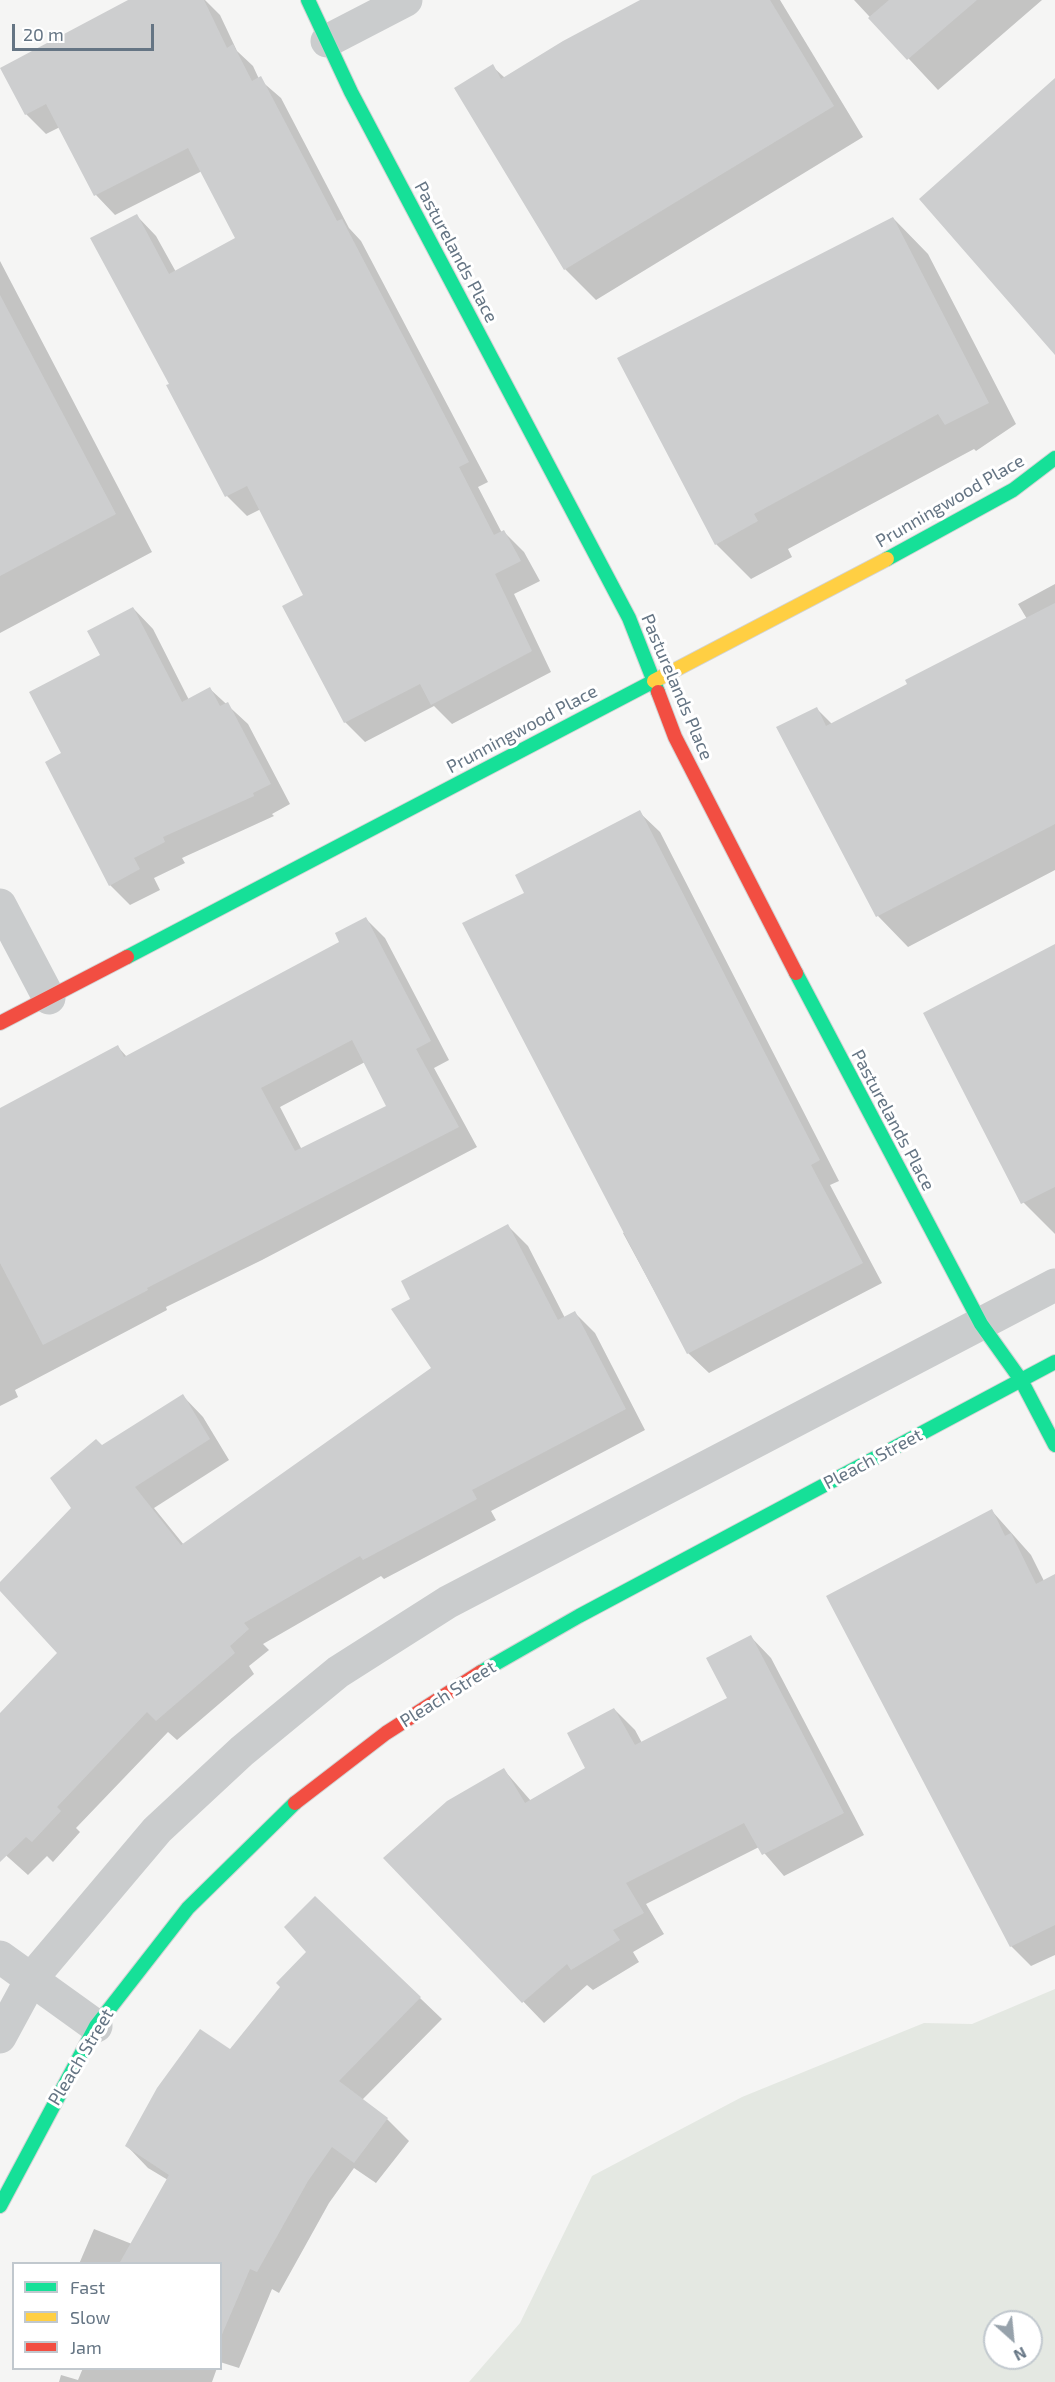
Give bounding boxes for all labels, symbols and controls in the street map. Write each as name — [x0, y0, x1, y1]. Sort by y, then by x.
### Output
scale bar — [15, 12, 158, 50]
text: 20 m — [23, 23, 64, 45]
street label: Pasturelands Place — [410, 178, 502, 326]
street label: Prunningwood Place — [872, 450, 1028, 552]
street label: Pasturelands Place — [636, 611, 718, 763]
street label: Prunningwood Place — [443, 680, 601, 778]
street label: Pasturelands Place — [847, 1046, 939, 1194]
street label: Pleach Street — [820, 1424, 926, 1494]
street label: Pleach Street — [396, 1656, 500, 1732]
street label: Pleach Street — [44, 2005, 118, 2109]
legend — [12, 2262, 222, 2370]
text: Fast — [70, 2276, 105, 2298]
text: Slow — [70, 2306, 110, 2328]
north arrow — [983, 2310, 1043, 2370]
text: Jam — [70, 2336, 102, 2358]
text: N — [1011, 2344, 1030, 2366]

